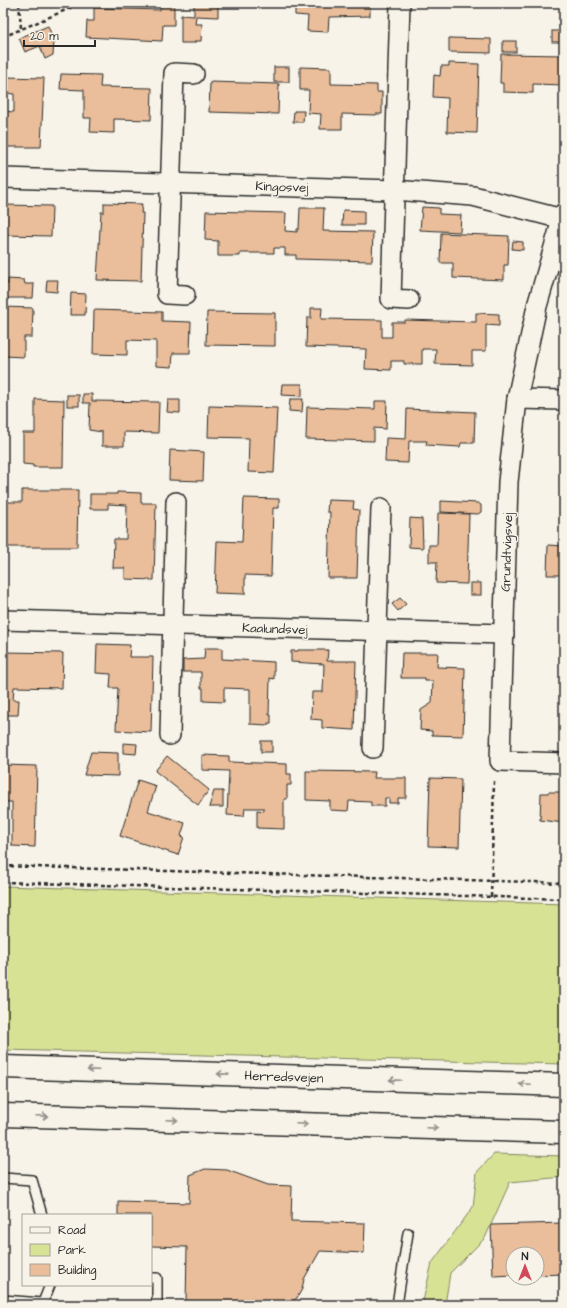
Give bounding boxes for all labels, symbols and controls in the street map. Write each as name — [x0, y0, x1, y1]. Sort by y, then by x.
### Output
scale bar — [24, 22, 95, 48]
text: 20 m — [30, 28, 59, 45]
street label: Kingosvej — [255, 177, 309, 198]
street label: Grundtvigsvej — [497, 511, 518, 592]
street label: Kaalundsvej — [242, 619, 309, 639]
one-way arrow — [87, 1066, 100, 1074]
street label: Herredsvejen — [244, 1067, 324, 1087]
one-way arrow — [217, 1071, 230, 1078]
one-way arrow — [389, 1076, 402, 1084]
one-way arrow — [519, 1080, 532, 1088]
one-way arrow — [35, 1112, 48, 1120]
one-way arrow — [165, 1116, 178, 1124]
one-way arrow — [295, 1120, 308, 1128]
one-way arrow — [425, 1124, 438, 1132]
legend — [22, 1214, 152, 1286]
text: Road — [58, 1222, 86, 1239]
text: Park — [58, 1242, 86, 1259]
north arrow — [505, 1246, 545, 1286]
text: N — [522, 1249, 529, 1264]
text: Building — [58, 1262, 96, 1280]

